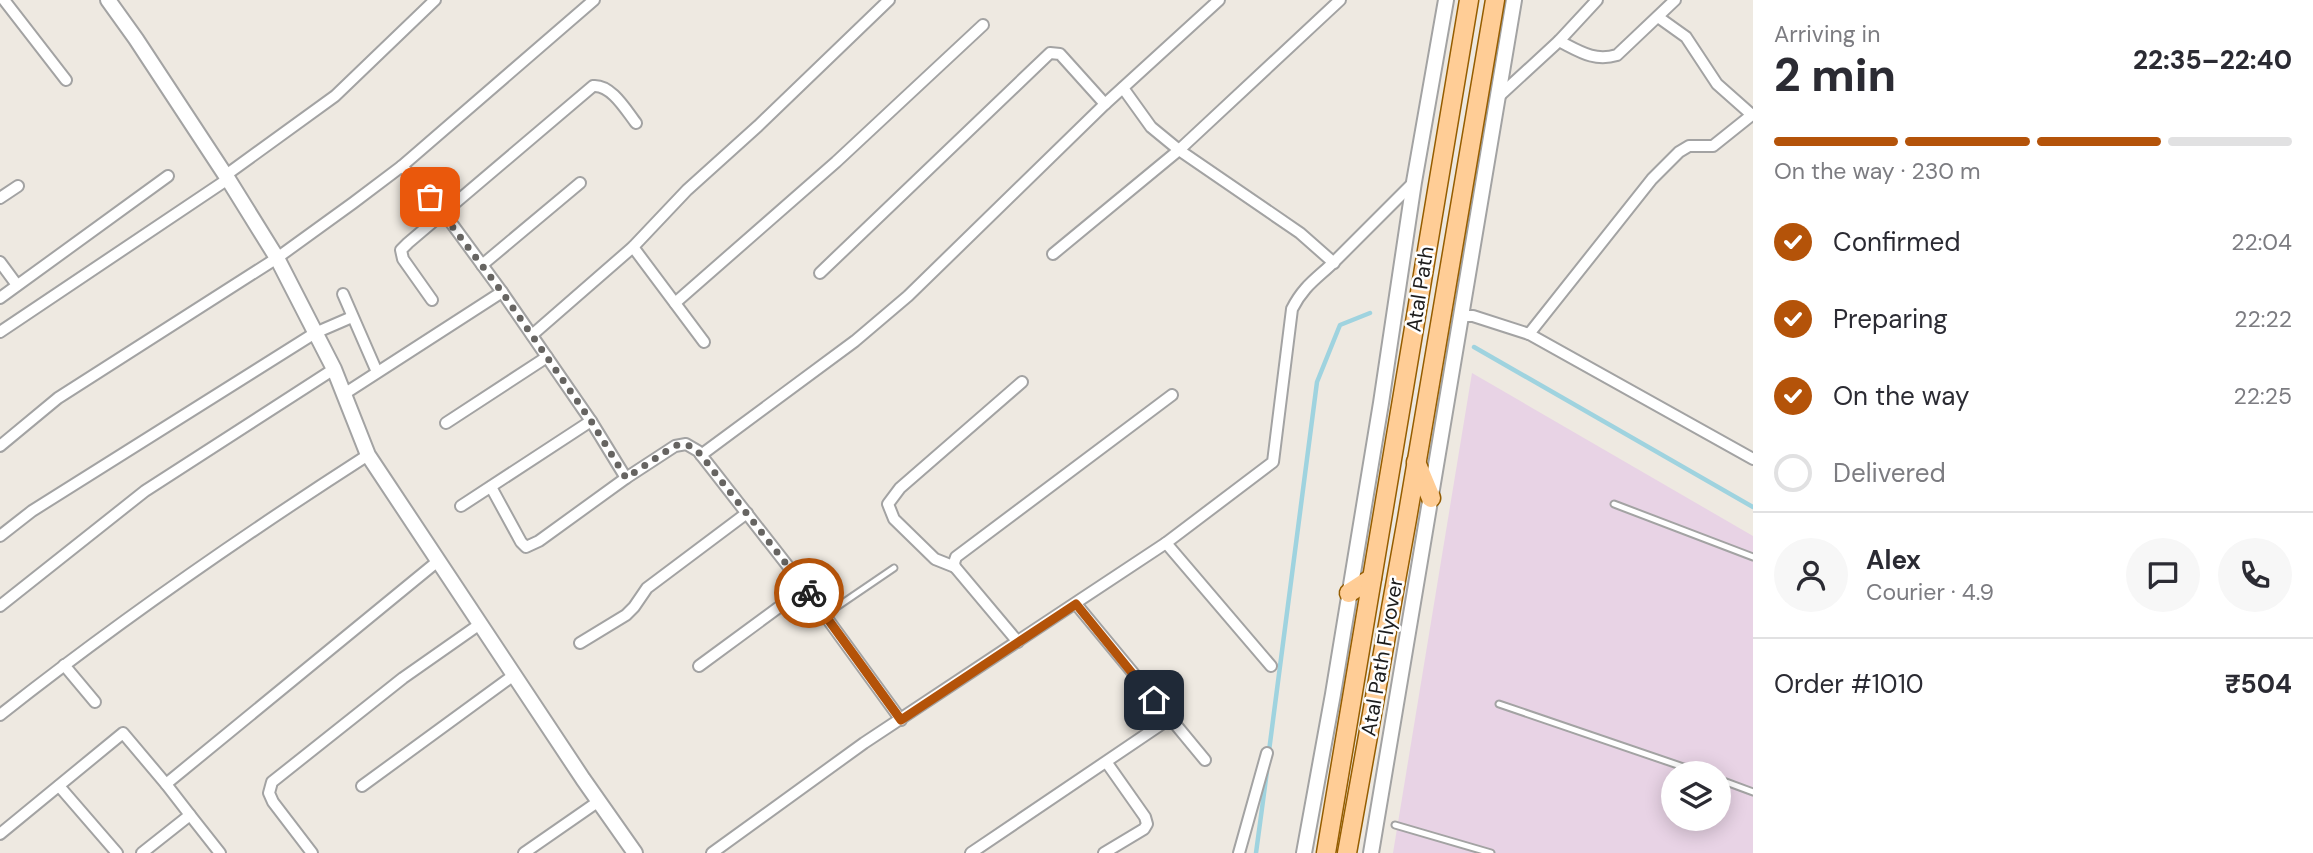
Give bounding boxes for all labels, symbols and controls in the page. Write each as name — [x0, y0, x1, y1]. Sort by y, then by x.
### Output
text: Arriving in — [1774, 19, 1880, 49]
text: 22:35–22:40 — [2133, 43, 2292, 77]
text: 2 min — [1774, 45, 1896, 105]
text: On the way · 230 m — [1774, 156, 1981, 186]
pin — [400, 167, 460, 227]
icon: bag — [411, 178, 449, 216]
icon: check — [1774, 223, 1812, 261]
text: Confirmed — [1833, 225, 1960, 259]
text: 22:04 — [2231, 227, 2292, 257]
street label: Atal Path — [1399, 244, 1441, 334]
icon: check — [1774, 300, 1812, 338]
text: Preparing — [1833, 302, 1948, 336]
text: 22:22 — [2234, 304, 2292, 334]
icon: check — [1774, 377, 1812, 415]
text: On the way — [1833, 379, 1969, 413]
text: 22:25 — [2234, 381, 2292, 411]
text: Delivered — [1833, 456, 1946, 490]
button: person — [1774, 538, 1848, 612]
button: chat — [2126, 538, 2200, 612]
button: phone — [2218, 538, 2292, 612]
text: Alex — [1866, 543, 1921, 577]
courier — [774, 558, 844, 628]
icon: bike — [790, 574, 828, 612]
street label: Atal Path Flyover — [1354, 575, 1410, 738]
text: Courier · 4.9 — [1866, 577, 1994, 607]
text: Order #1010 — [1774, 667, 1924, 701]
text: ₹504 — [2225, 667, 2292, 701]
pin — [1124, 670, 1184, 730]
icon: home — [1135, 681, 1173, 719]
map controls — [1661, 761, 1731, 831]
button: layers — [1661, 761, 1731, 831]

